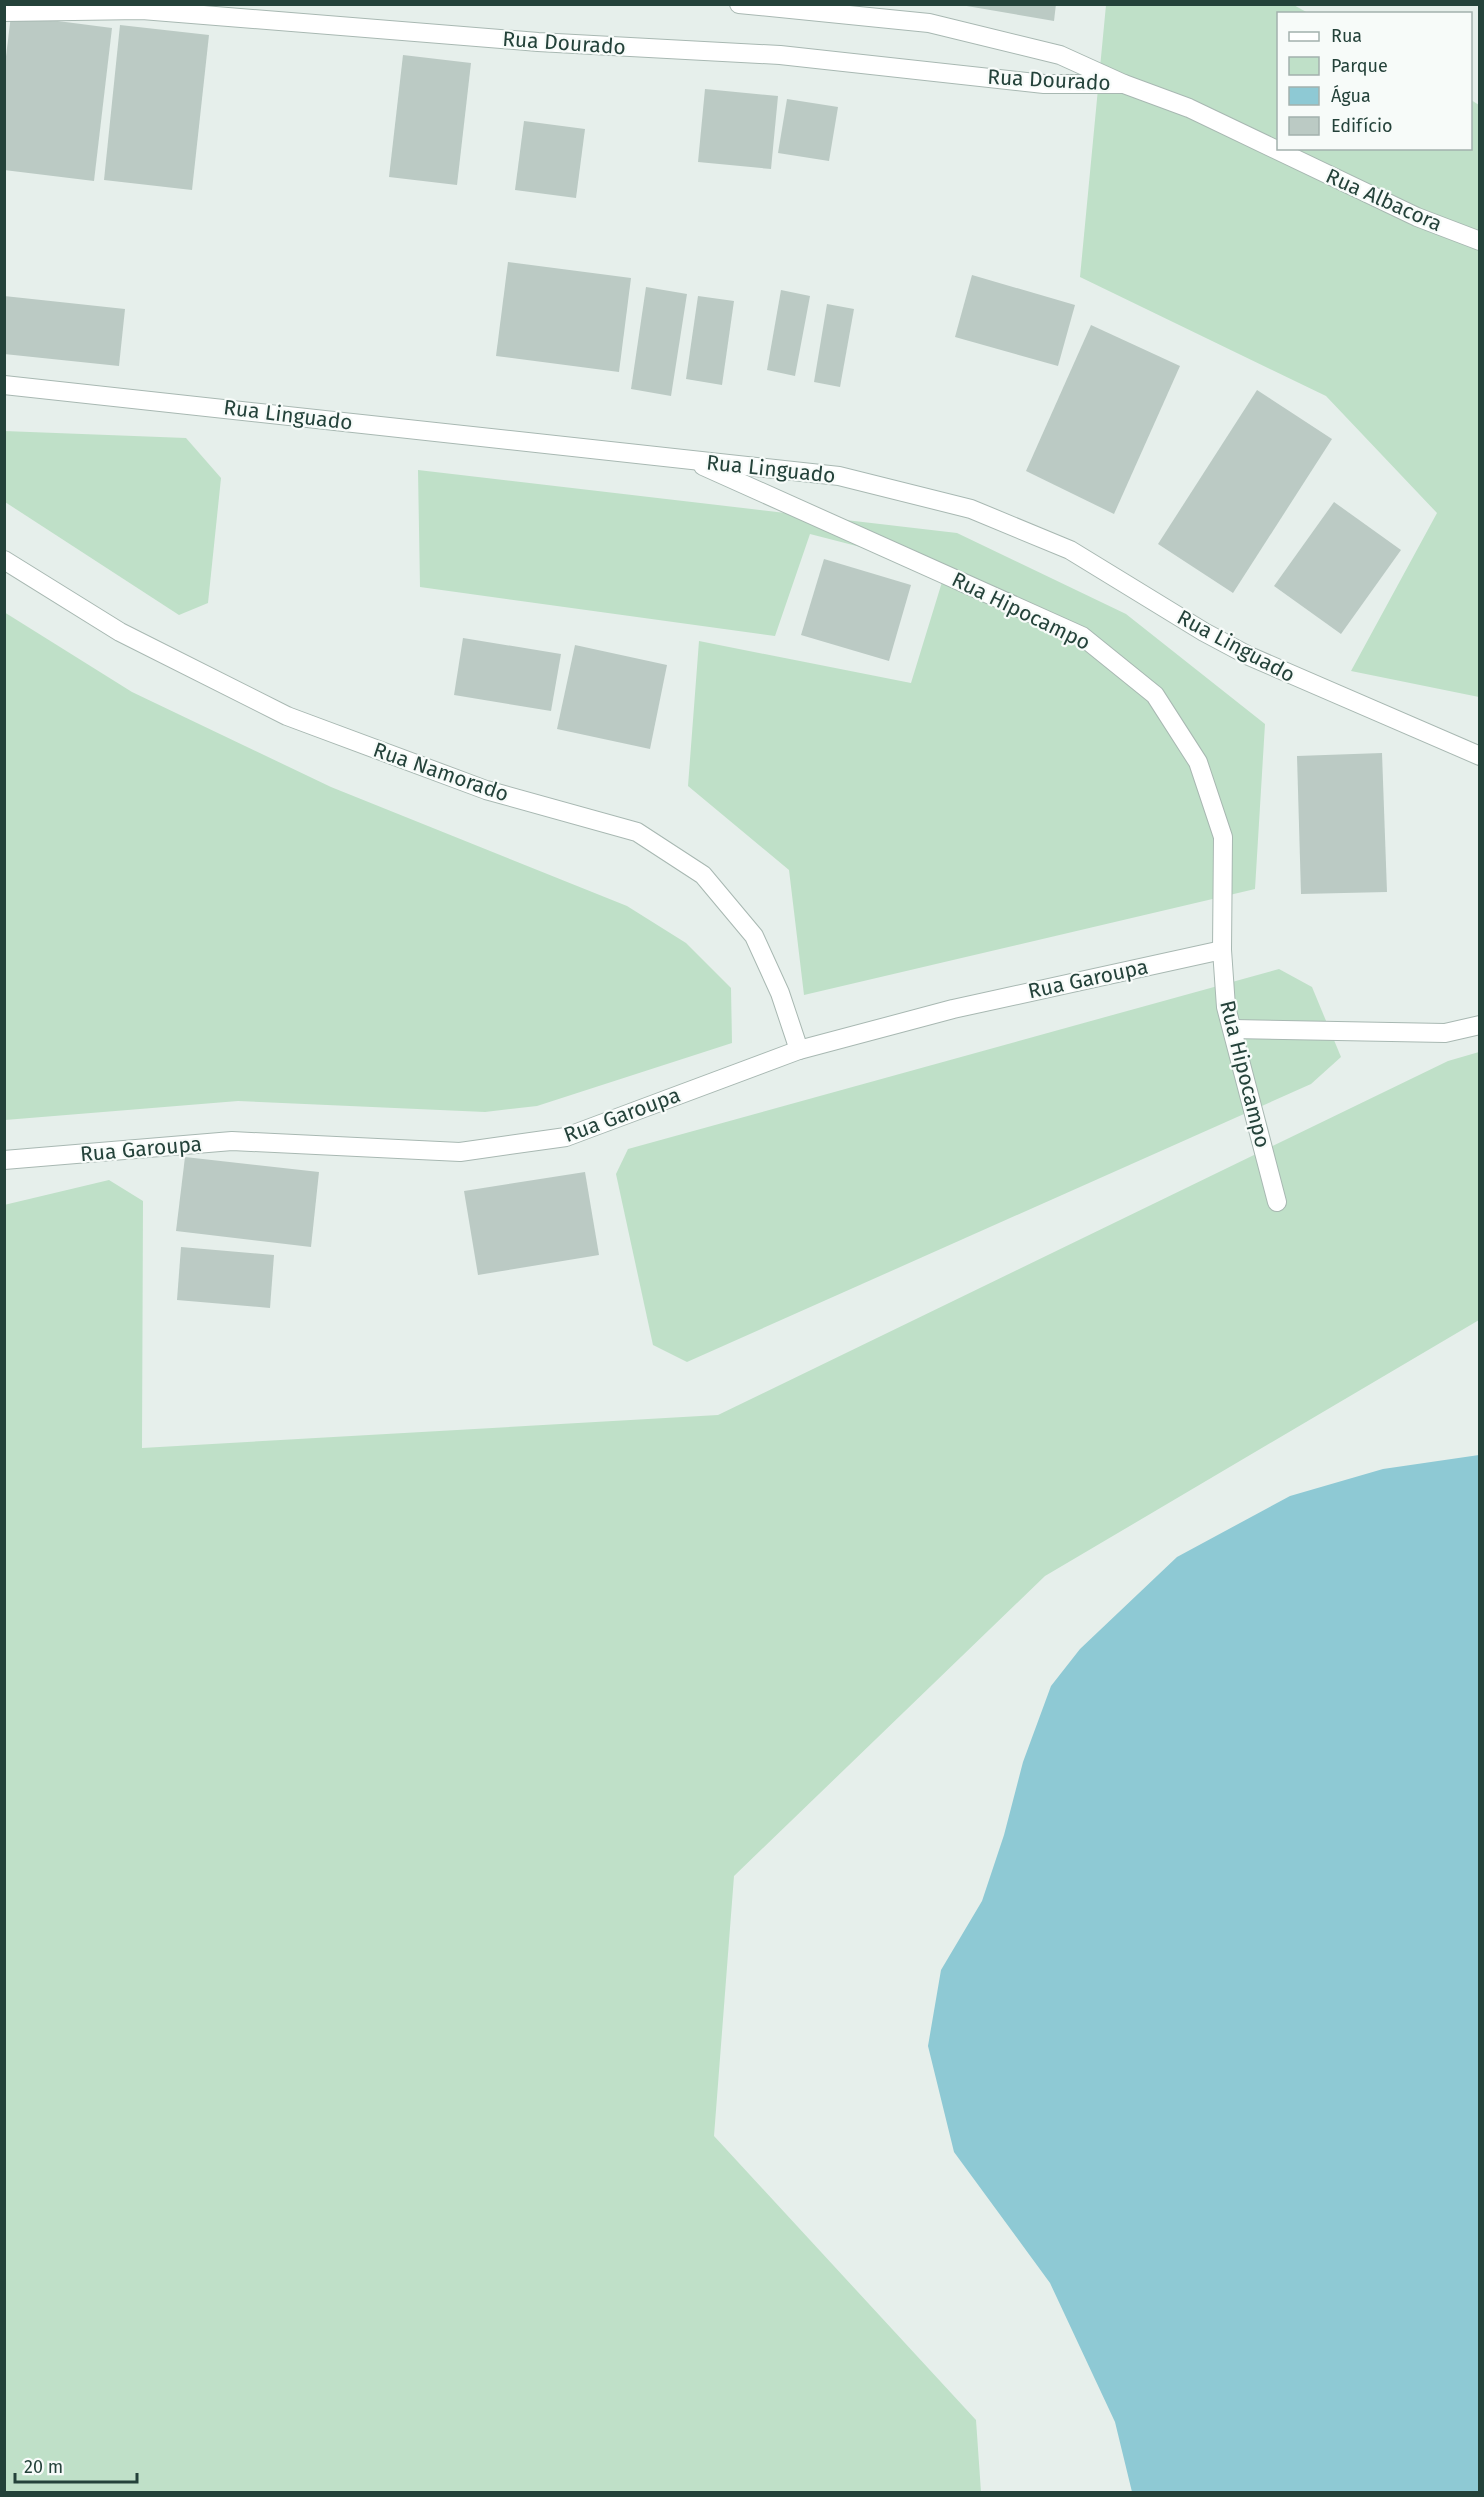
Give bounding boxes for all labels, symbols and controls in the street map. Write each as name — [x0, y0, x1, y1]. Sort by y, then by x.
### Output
legend — [1277, 12, 1472, 150]
text: Rua — [1331, 25, 1362, 47]
street label: Rua Dourado — [501, 26, 627, 60]
text: Parque — [1331, 55, 1388, 77]
street label: Rua Dourado — [987, 64, 1111, 96]
text: Água — [1331, 84, 1371, 107]
text: Edifício — [1331, 115, 1393, 137]
street label: Rua Albacora — [1322, 163, 1446, 237]
street label: Rua Linguado — [222, 394, 354, 436]
street label: Rua Linguado — [705, 449, 837, 489]
street label: Rua Hipocampo — [948, 566, 1094, 656]
street label: Rua Linguado — [1173, 604, 1299, 688]
street label: Rua Namorado — [370, 737, 512, 807]
street label: Rua Garoupa — [1026, 954, 1150, 1004]
street label: Rua Hipocampo — [1214, 998, 1276, 1150]
street label: Rua Garoupa — [560, 1082, 684, 1148]
street label: Rua Garoupa — [79, 1131, 203, 1167]
scale bar — [15, 2446, 136, 2484]
text: 20 m — [24, 2456, 63, 2478]

